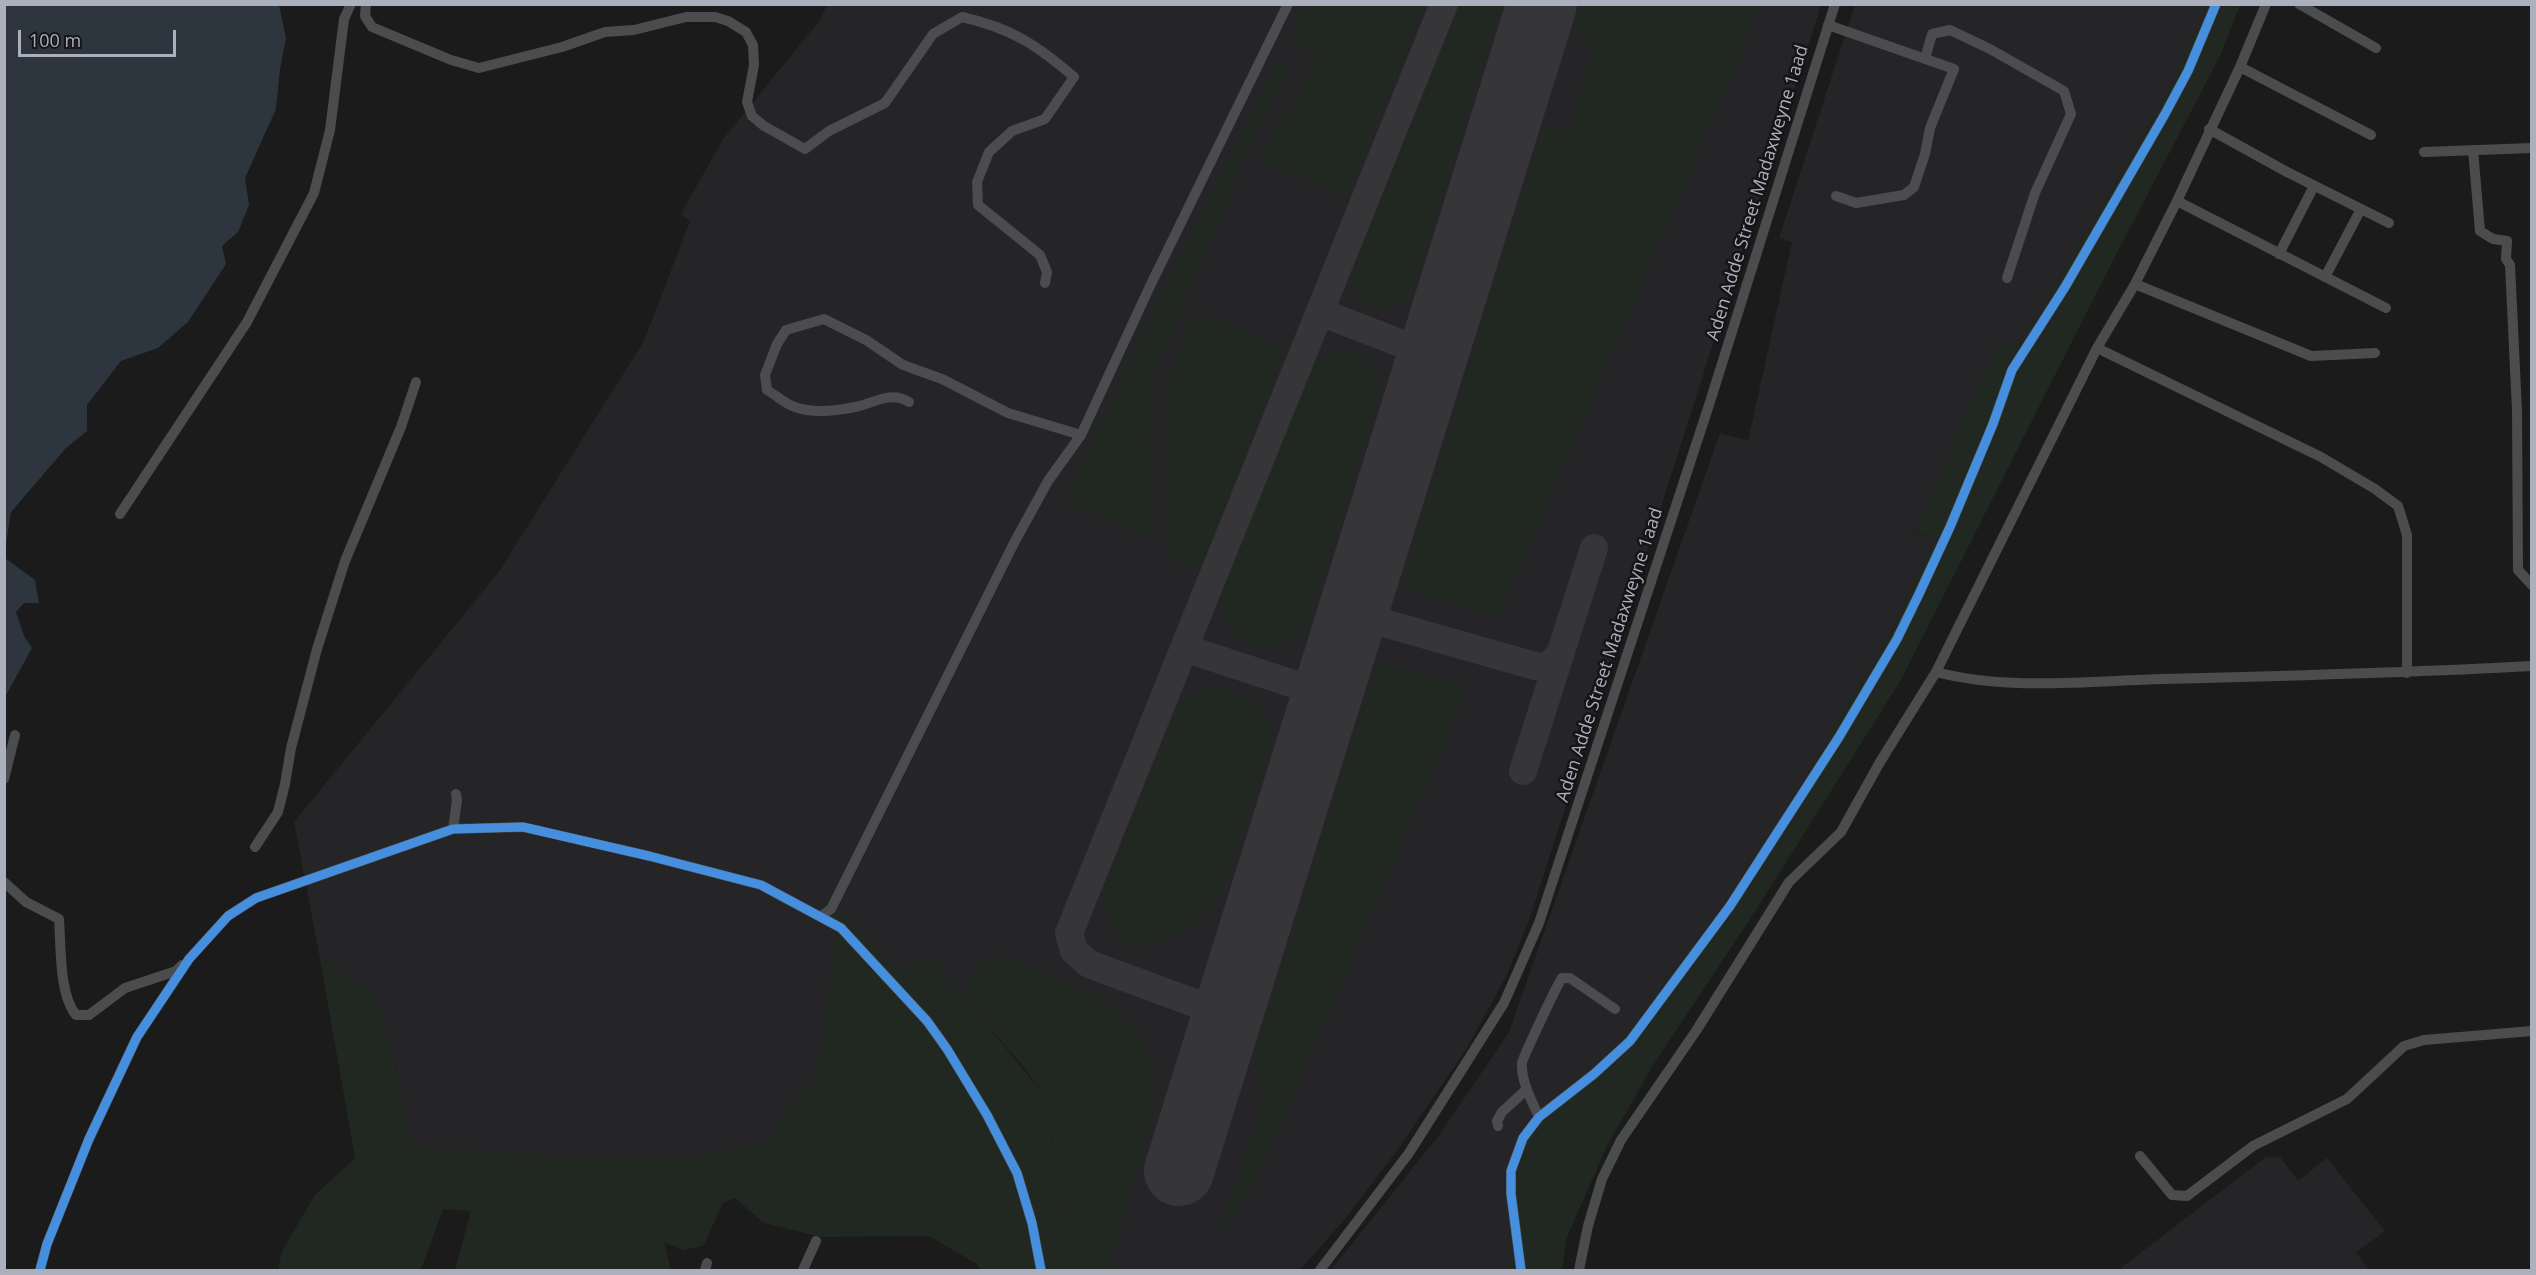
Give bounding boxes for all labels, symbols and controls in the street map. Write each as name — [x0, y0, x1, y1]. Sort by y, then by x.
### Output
scale bar — [21, 18, 178, 56]
text: 100 m — [29, 28, 81, 52]
street label: Aden Adde Street Madaxweyne 1aad — [1703, 42, 1813, 344]
street label: Aden Adde Street Madaxweyne 1aad — [1552, 505, 1668, 805]

